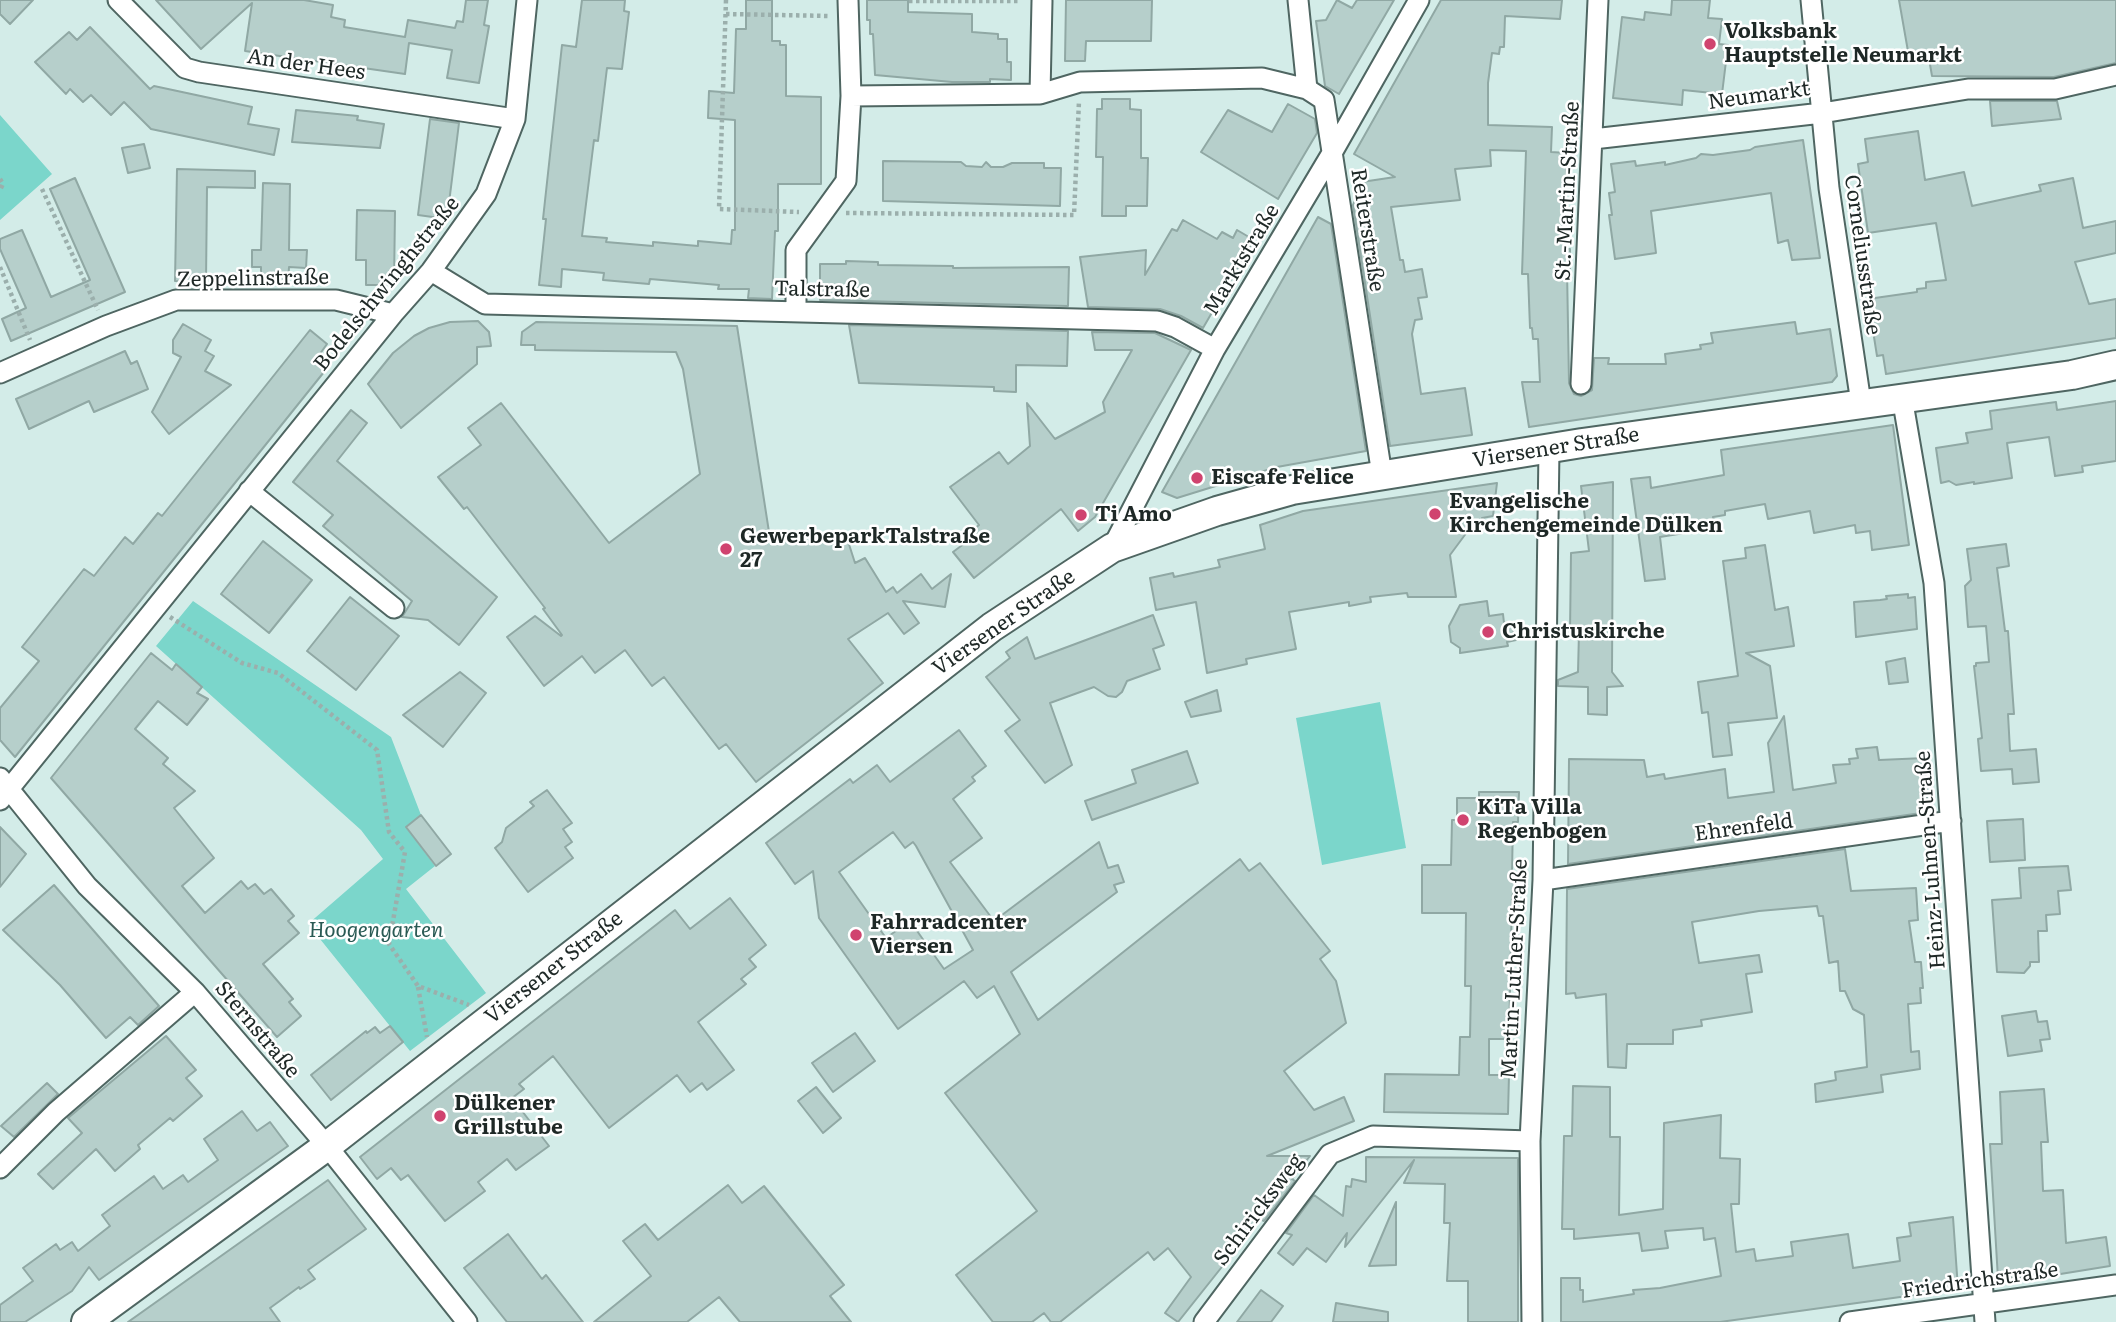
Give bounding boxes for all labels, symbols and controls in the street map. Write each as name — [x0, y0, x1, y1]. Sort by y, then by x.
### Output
place label: Volksbank Hauptstelle Neumarkt — [1724, 19, 1962, 69]
marker: Volksbank Hauptstelle Neumarkt — [1702, 36, 1718, 52]
street label: An der Hees — [245, 44, 367, 86]
street label: Neumarkt — [1706, 76, 1812, 116]
street label: St.-Martin-Straße — [1551, 101, 1585, 281]
street label: Reiterstraße — [1345, 167, 1389, 293]
street label: Corneliusstraße — [1838, 173, 1886, 337]
street label: Bodelschwinghstraße — [309, 192, 465, 376]
street label: Marktstraße — [1199, 200, 1285, 320]
street label: Zeppelinstraße — [177, 265, 329, 293]
street label: Talstraße — [774, 277, 870, 303]
street label: Viersener Straße — [1471, 422, 1641, 474]
place label: Eiscafe Felice — [1211, 465, 1354, 491]
marker: Eiscafe Felice — [1189, 470, 1205, 486]
place label: Evangelische Kirchengemeinde Dülken — [1449, 489, 1723, 539]
place label: Ti Amo — [1095, 502, 1172, 528]
marker: Evangelische Kirchengemeinde Dülken — [1427, 506, 1443, 522]
marker: Ti Amo — [1073, 507, 1089, 523]
place label: GewerbeparkTalstraße 27 — [740, 524, 990, 574]
marker: GewerbeparkTalstraße 27 — [718, 541, 734, 557]
street label: Viersener Straße — [928, 564, 1080, 682]
place label: Christuskirche — [1502, 619, 1665, 645]
marker: Christuskirche — [1480, 624, 1496, 640]
street label: Heinz-Luhnen-Straße — [1911, 750, 1951, 970]
place label: KiTa Villa Regenbogen — [1477, 795, 1607, 845]
street label: Ehrenfeld — [1693, 809, 1795, 847]
marker: KiTa Villa Regenbogen — [1455, 812, 1471, 828]
street label: Martin-Luther-Straße — [1497, 858, 1533, 1080]
street label: Viersener Straße — [480, 906, 628, 1030]
place label: Fahrradcenter Viersen — [870, 910, 1027, 960]
park label: Hoogengarten — [308, 918, 444, 944]
marker: Fahrradcenter Viersen — [848, 927, 864, 943]
street label: Sternstraße — [209, 976, 305, 1084]
place label: Dülkener Grillstube — [454, 1091, 563, 1141]
marker: Dülkener Grillstube — [432, 1108, 448, 1124]
street label: Schiricksweg — [1209, 1149, 1309, 1271]
street label: Friedrichstraße — [1900, 1258, 2060, 1304]

